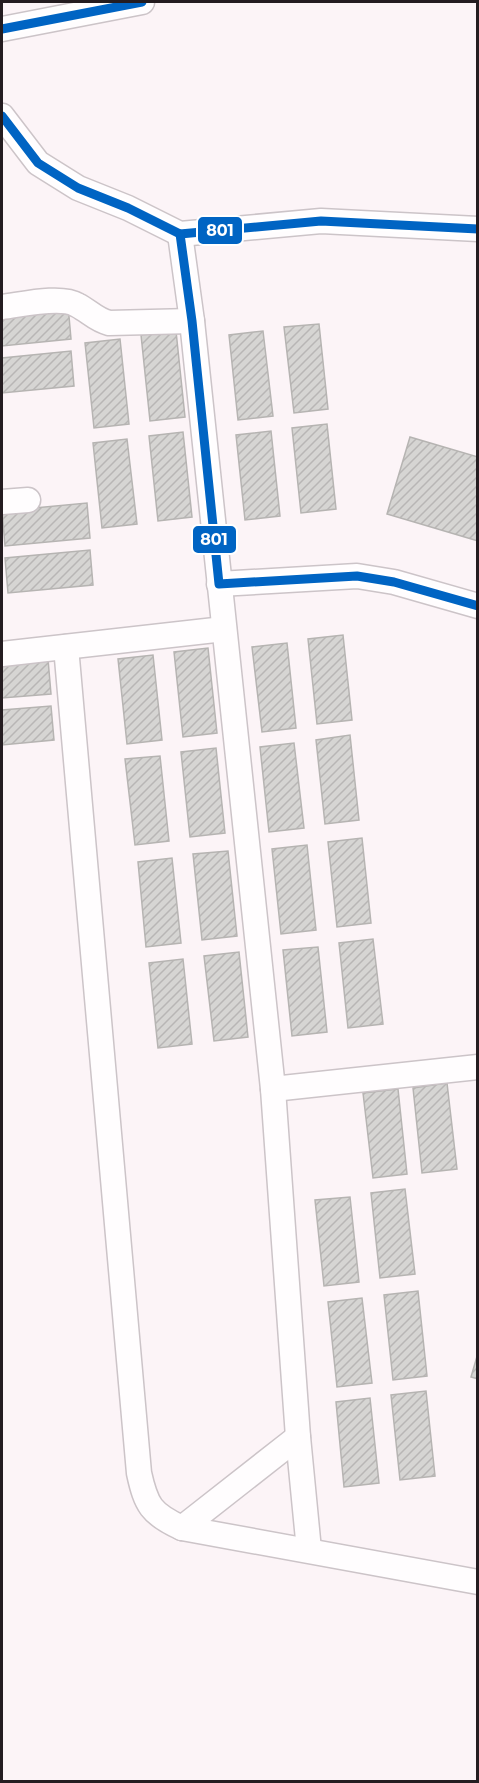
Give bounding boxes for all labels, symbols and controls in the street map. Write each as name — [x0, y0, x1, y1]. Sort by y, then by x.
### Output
line badge: 801 — [197, 216, 243, 245]
text: 801 — [206, 221, 234, 240]
line badge: 801 — [192, 525, 237, 554]
text: 801 — [200, 530, 228, 549]

